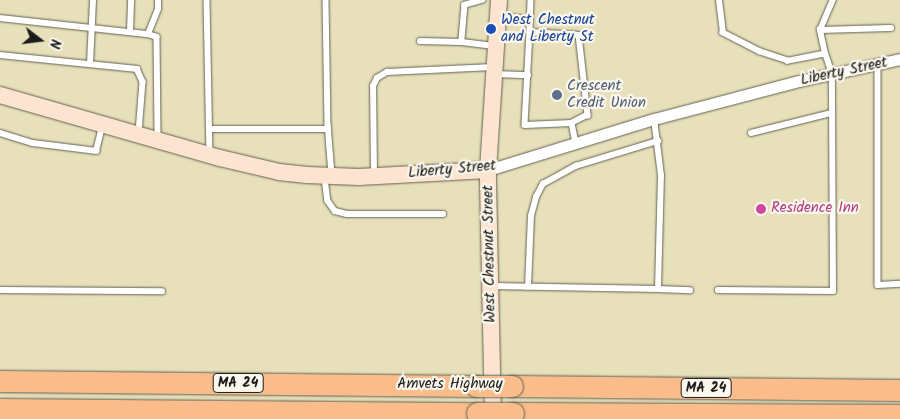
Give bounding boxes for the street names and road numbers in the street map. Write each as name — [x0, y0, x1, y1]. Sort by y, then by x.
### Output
street label: Liberty Street — [799, 54, 889, 90]
street label: Liberty Street — [407, 157, 497, 183]
street label: West Chestnut Street — [480, 185, 500, 323]
road number: MA 24 — [212, 372, 264, 394]
street label: Amvets Highway — [397, 376, 503, 394]
road number: MA 24 — [680, 376, 732, 399]

